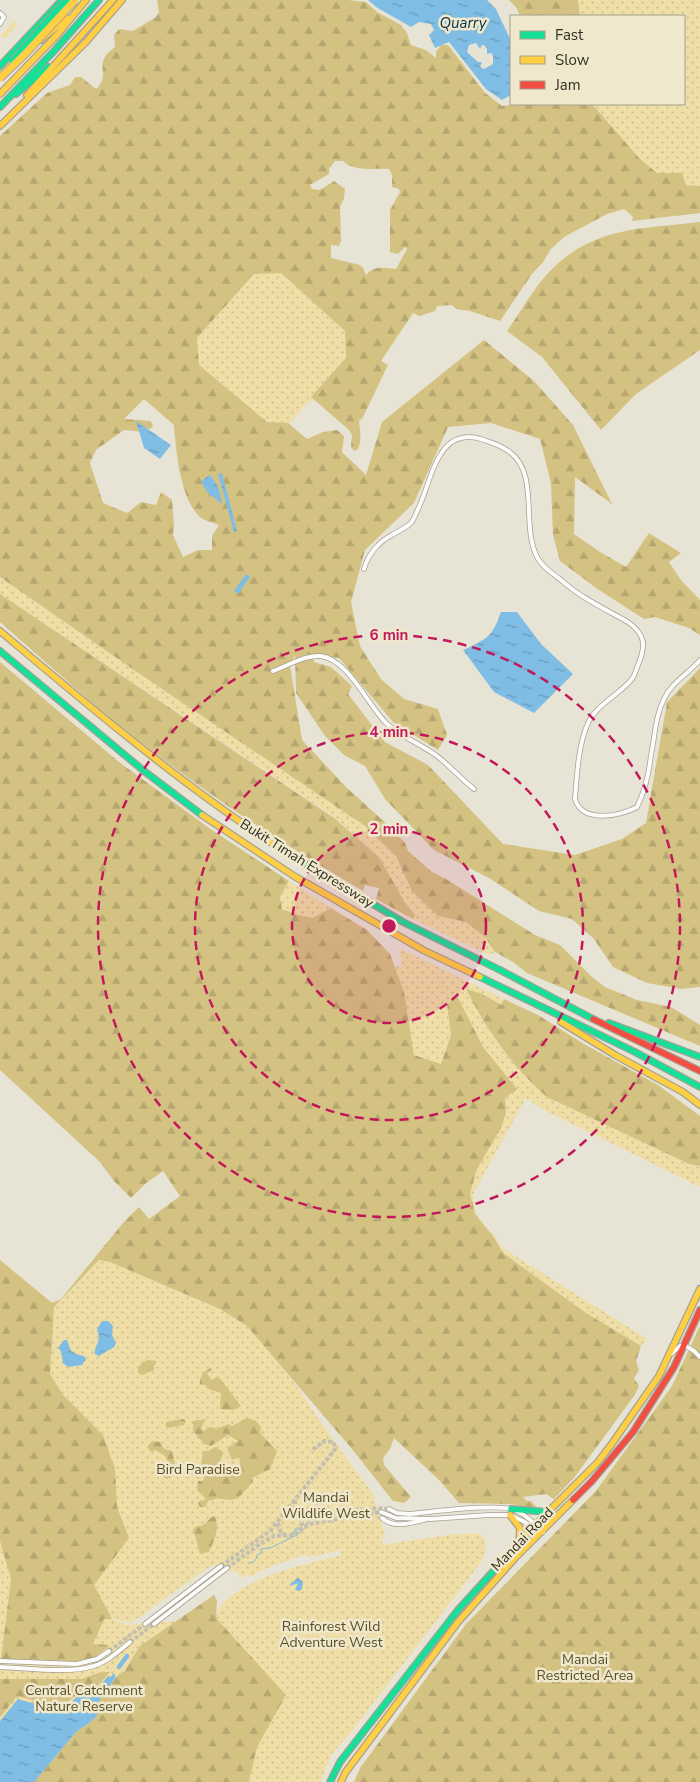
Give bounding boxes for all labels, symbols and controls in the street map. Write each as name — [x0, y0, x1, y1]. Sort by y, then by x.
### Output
water label: Quarry — [440, 13, 488, 33]
legend — [510, 15, 685, 105]
text: Fast — [555, 25, 584, 45]
text: Slow — [555, 50, 590, 70]
text: Jam — [554, 75, 581, 95]
text: 6 min — [370, 625, 408, 645]
text: 4 min — [370, 722, 408, 742]
street label: Bukit Timah Expressway — [236, 814, 378, 913]
text: 2 min — [370, 819, 408, 839]
centre of rings — [380, 917, 398, 935]
park label: Bird Paradise — [156, 1460, 240, 1479]
park label: Mandai Wildlife West — [282, 1488, 370, 1523]
street label: Mandai Road — [487, 1503, 558, 1576]
park label: Rainforest Wild Adventure West — [279, 1617, 383, 1652]
park label: Mandai Restricted Area — [537, 1650, 634, 1685]
park label: Central Catchment Nature Reserve — [25, 1681, 143, 1716]

